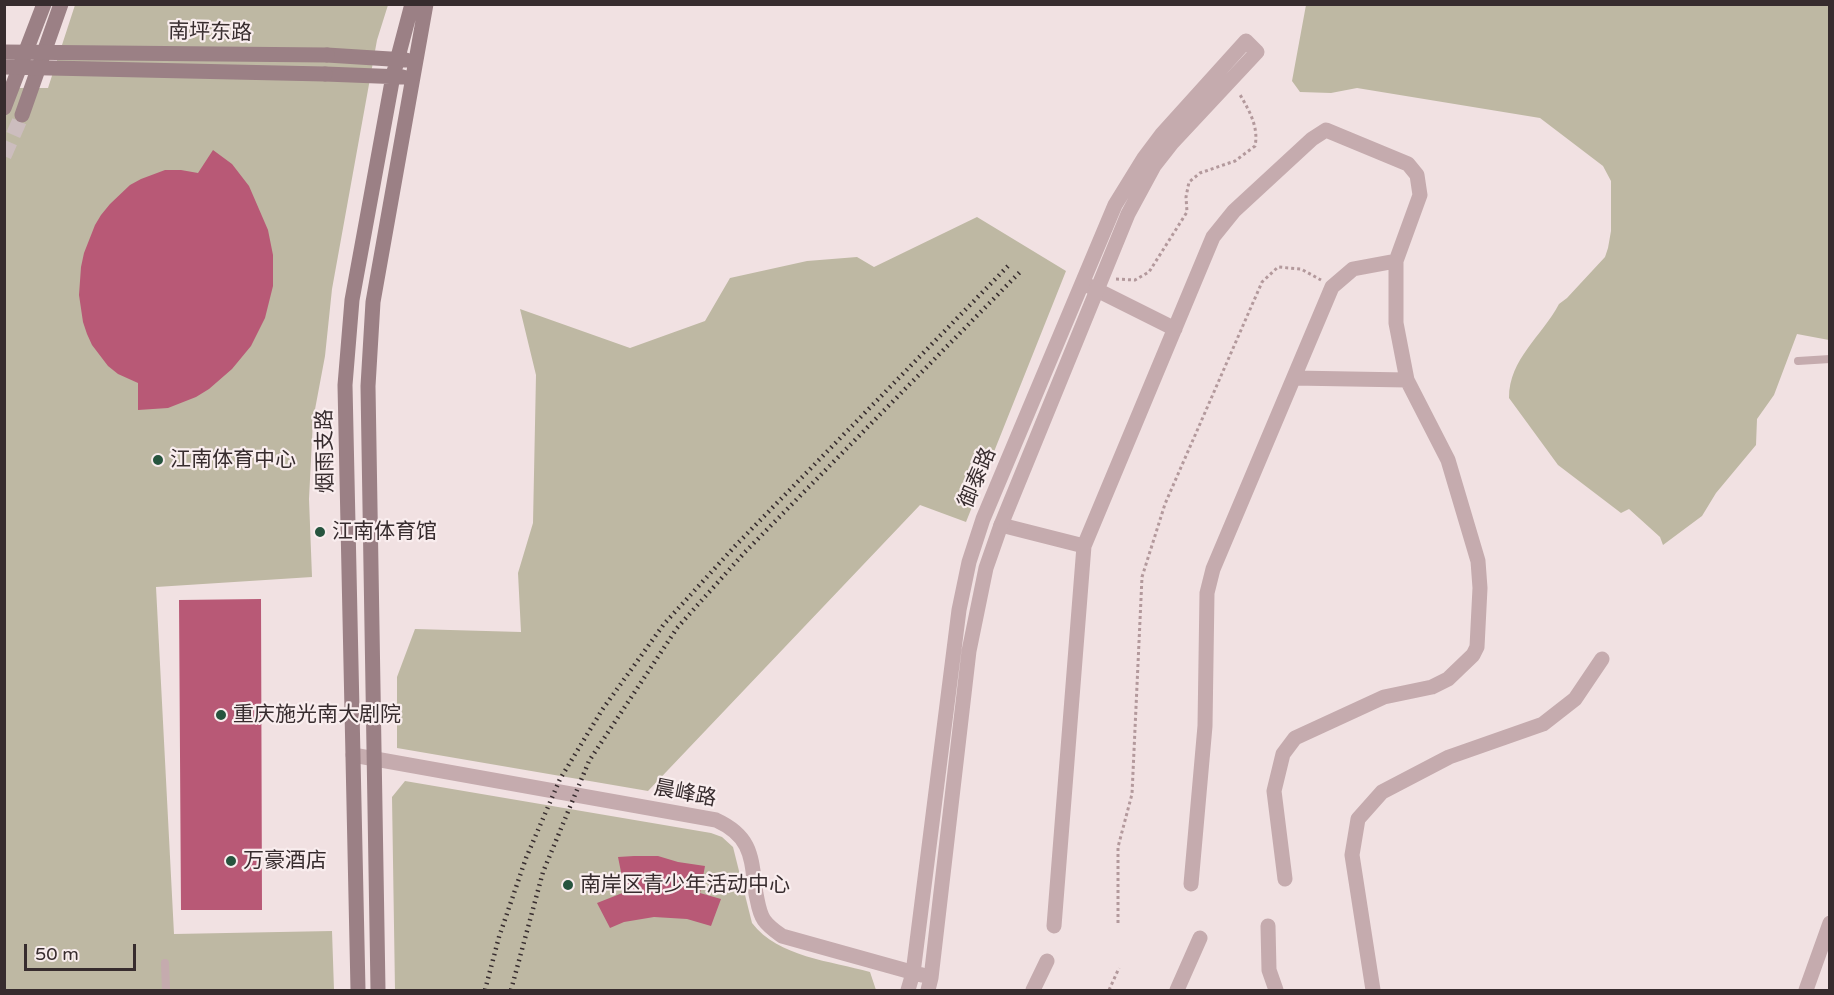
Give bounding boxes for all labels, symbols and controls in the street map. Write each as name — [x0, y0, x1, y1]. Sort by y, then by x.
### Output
street label: 南坪东路 — [168, 20, 252, 46]
street label: 烟雨支路 — [313, 409, 339, 493]
street label: 御泰路 — [954, 444, 1002, 512]
place label: 江南体育中心 — [170, 447, 296, 473]
marker: 江南体育中心 — [151, 453, 165, 467]
place label: 江南体育馆 — [332, 519, 437, 545]
marker: 江南体育馆 — [313, 525, 327, 539]
place label: 重庆施光南大剧院 — [233, 702, 401, 728]
marker: 重庆施光南大剧院 — [214, 708, 228, 722]
street label: 晨峰路 — [652, 776, 718, 812]
place label: 万豪酒店 — [243, 848, 327, 874]
marker: 万豪酒店 — [224, 854, 238, 868]
place label: 南岸区青少年活动中心 — [580, 872, 790, 898]
marker: 南岸区青少年活动中心 — [561, 878, 575, 892]
scale bar — [27, 932, 140, 970]
text: 50 m — [35, 943, 79, 965]

